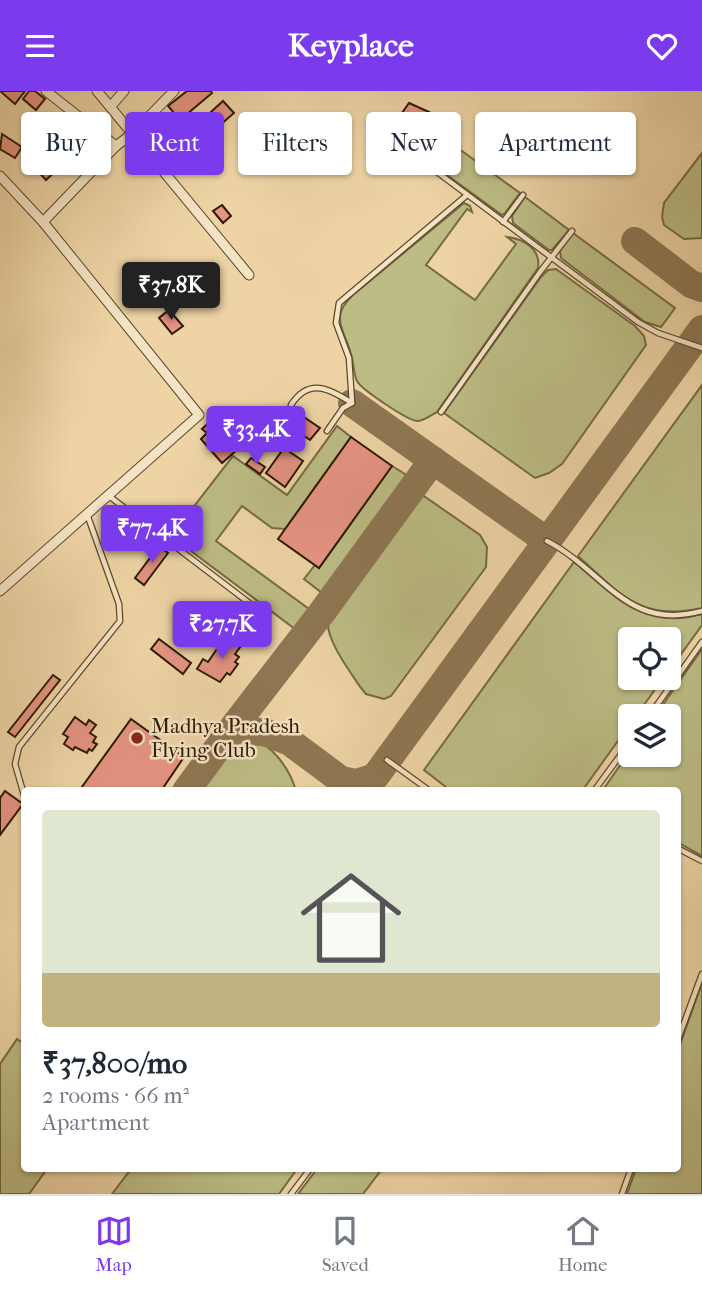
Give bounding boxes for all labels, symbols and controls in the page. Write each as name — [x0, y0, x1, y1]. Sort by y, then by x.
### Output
icon: menu — [21, 27, 59, 65]
text: Keyplace — [288, 27, 414, 64]
icon: heart — [643, 27, 681, 65]
chip: Buy — [21, 112, 111, 175]
chip: Rent — [125, 112, 224, 175]
chip: Filters — [238, 112, 352, 175]
chip: New — [366, 112, 461, 175]
chip: Apartment — [475, 112, 636, 175]
pin: ₹37.8K — [114, 263, 228, 322]
text: ₹37.8K — [138, 271, 204, 298]
pin: ₹33.4K — [199, 407, 313, 466]
text: ₹33.4K — [222, 415, 290, 442]
pin: ₹77.4K — [95, 505, 209, 565]
text: ₹77.4K — [117, 514, 187, 541]
pin: ₹27.7K — [165, 601, 279, 661]
text: ₹27.7K — [189, 610, 255, 637]
map controls — [618, 627, 681, 767]
button: locate — [618, 627, 681, 690]
button: layers — [618, 704, 681, 767]
place label: Madhya Pradesh Flying Club — [151, 714, 300, 762]
marker: Madhya Pradesh Flying Club — [129, 730, 145, 746]
icon: home — [288, 855, 414, 981]
text: ₹37,800/mo — [42, 1046, 187, 1081]
text: 2 rooms · 66 m² — [42, 1082, 189, 1109]
text: Apartment — [42, 1109, 150, 1136]
tab: Map — [95, 1212, 133, 1276]
tab: Saved — [322, 1212, 369, 1276]
tab: Home — [558, 1212, 607, 1276]

